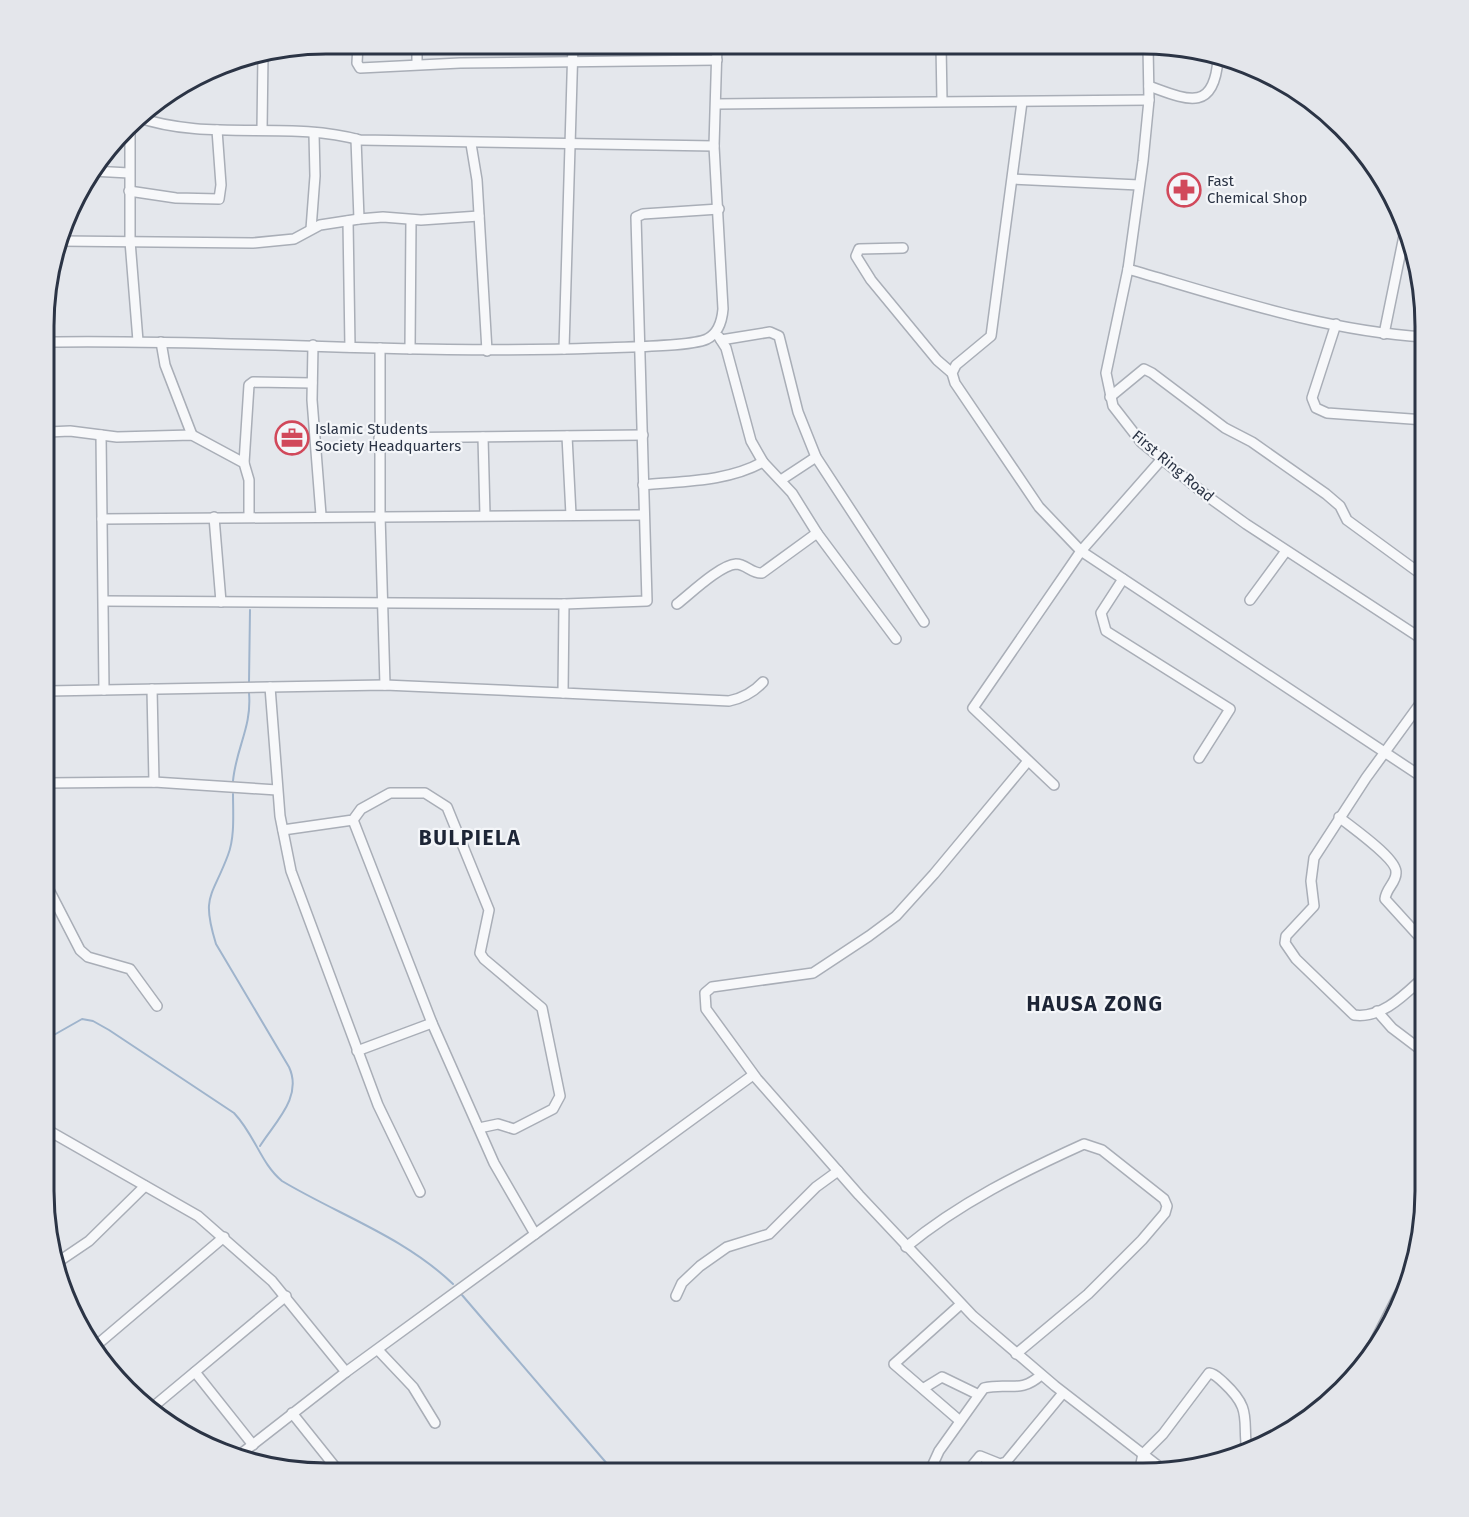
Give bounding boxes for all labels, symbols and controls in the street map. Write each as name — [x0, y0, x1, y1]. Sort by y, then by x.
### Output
pharmacy icon: Fast Chemical Shop — [1166, 172, 1202, 208]
place label: Fast Chemical Shop — [1207, 172, 1307, 207]
office icon: Islamic Students Society Headquarters — [274, 420, 310, 456]
place label: Islamic Students Society Headquarters — [315, 420, 461, 455]
street label: First Ring Road — [1128, 426, 1218, 506]
district label: BULPIELA — [419, 825, 521, 851]
district label: HAUSA ZONG — [1027, 991, 1163, 1017]

